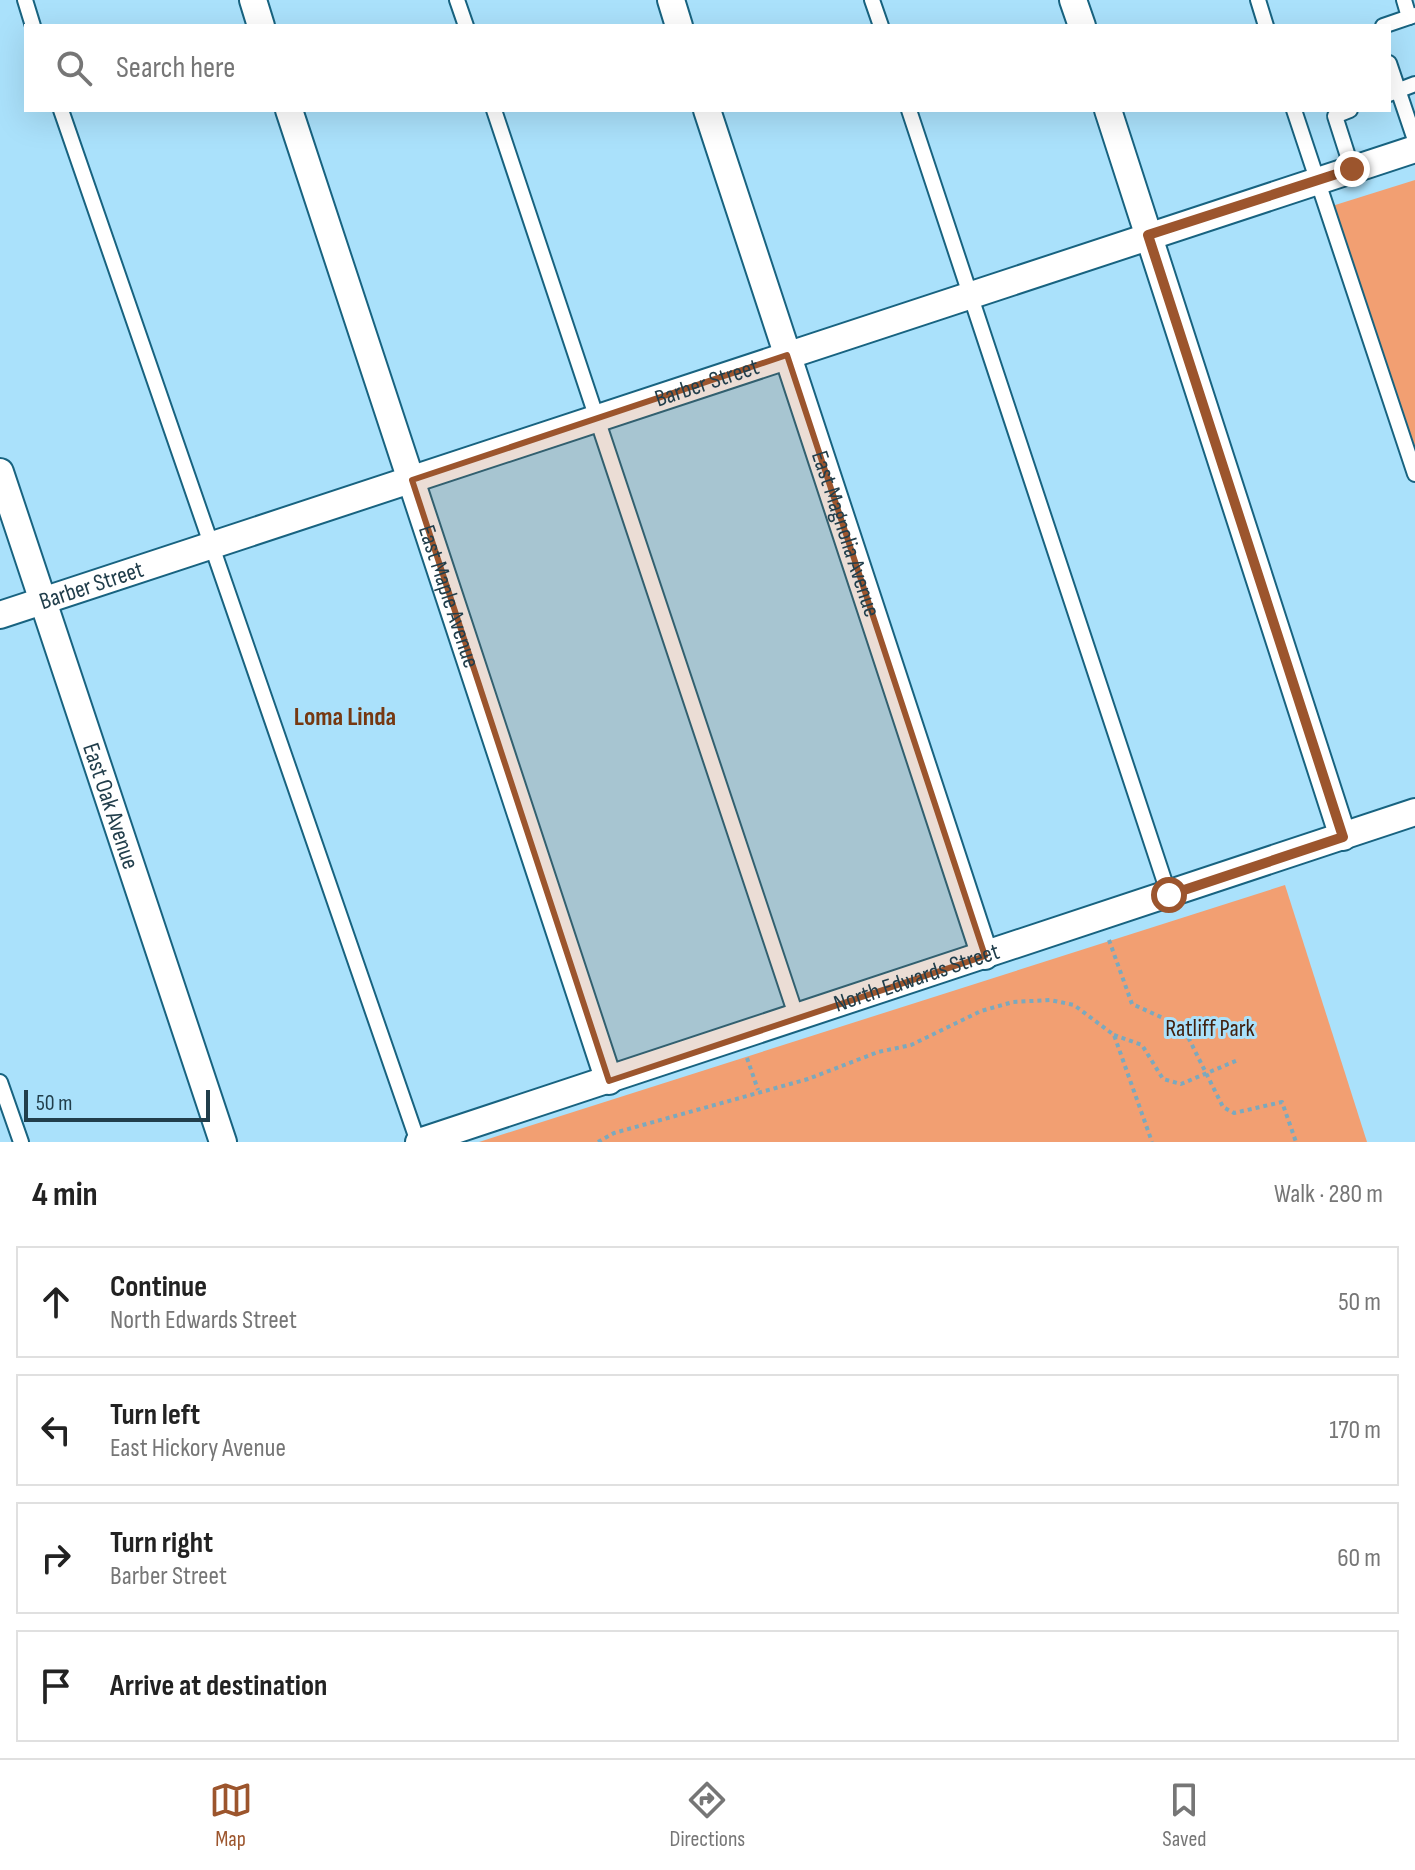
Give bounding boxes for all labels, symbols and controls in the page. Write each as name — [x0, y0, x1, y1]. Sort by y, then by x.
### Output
search box — [24, 24, 1391, 112]
icon: search — [52, 46, 96, 90]
text: Search here — [116, 50, 235, 86]
route end — [1334, 151, 1370, 187]
street label: Barber Street — [651, 352, 762, 413]
street label: East Magnolia Avenue — [805, 447, 887, 620]
street label: East Maple Avenue — [412, 521, 486, 671]
street label: Barber Street — [35, 554, 147, 616]
district label: Loma Linda — [294, 702, 396, 733]
street label: East Oak Avenue — [77, 739, 146, 873]
route start — [1151, 877, 1187, 913]
street label: North Edwards Street — [830, 936, 1003, 1018]
park label: Ratliff Park — [1165, 1014, 1255, 1043]
scale bar — [24, 1086, 210, 1122]
text: 50 m — [36, 1090, 72, 1117]
text: 4 min — [32, 1174, 98, 1215]
text: Walk · 280 m — [1274, 1179, 1383, 1210]
text: Continue — [110, 1269, 207, 1305]
icon: ahead — [34, 1280, 78, 1324]
text: 50 m — [1338, 1287, 1381, 1318]
text: North Edwards Street — [110, 1305, 297, 1336]
text: Turn left — [110, 1397, 200, 1433]
icon: left — [34, 1408, 78, 1452]
text: 170 m — [1329, 1415, 1381, 1446]
text: East Hickory Avenue — [110, 1433, 286, 1464]
text: Turn right — [110, 1525, 213, 1561]
icon: right — [34, 1536, 78, 1580]
text: 60 m — [1337, 1543, 1381, 1574]
text: Barber Street — [110, 1561, 227, 1592]
icon: arrive — [34, 1664, 78, 1708]
text: Arrive at destination — [110, 1668, 327, 1704]
tab: Map — [209, 1778, 253, 1853]
tab: Directions — [670, 1778, 745, 1853]
tab: Saved — [1162, 1778, 1206, 1853]

